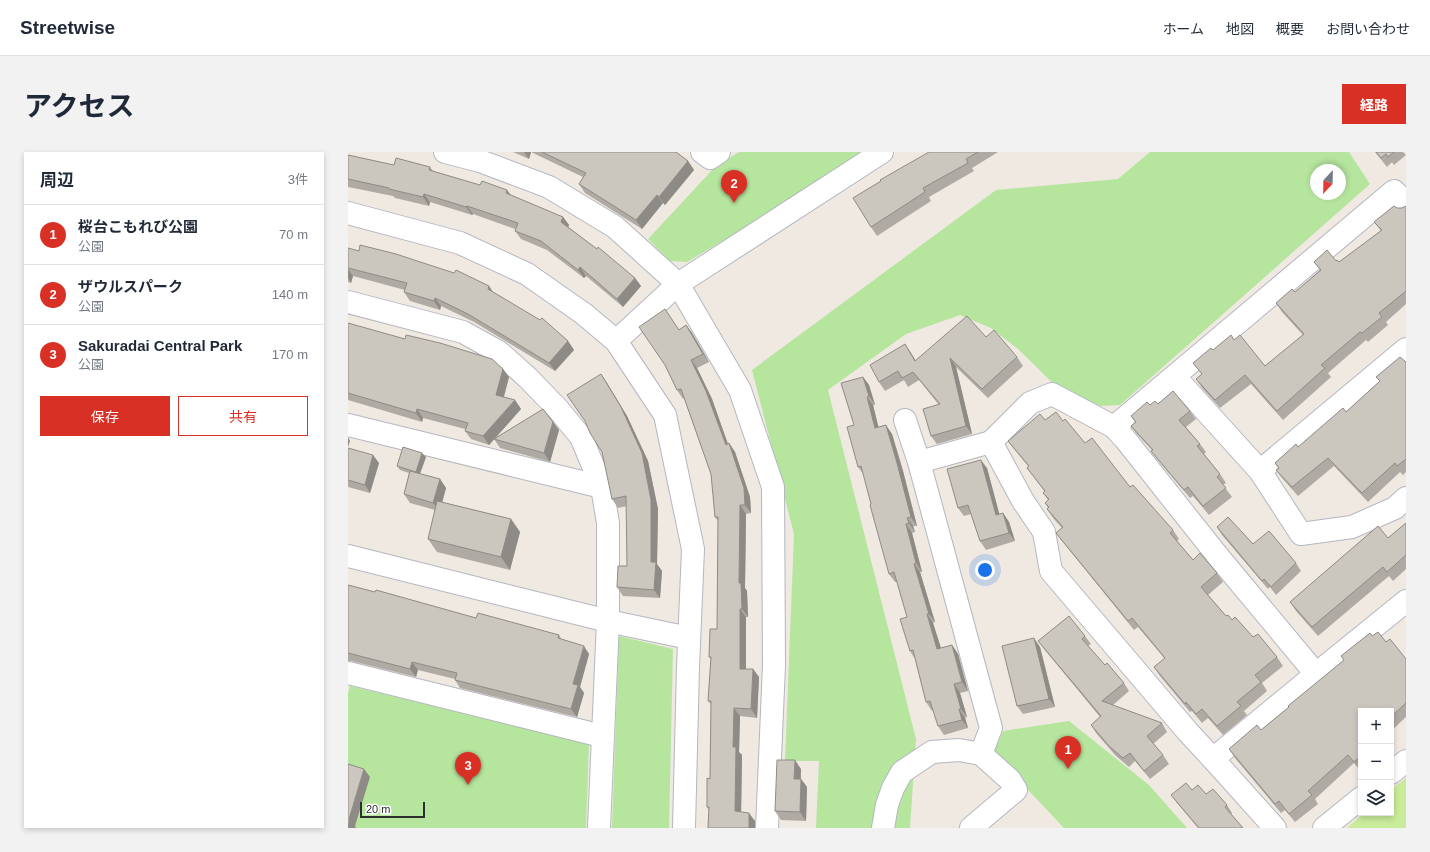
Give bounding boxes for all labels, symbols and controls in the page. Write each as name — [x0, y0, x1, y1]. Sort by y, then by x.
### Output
text: Streetwise — [20, 17, 115, 38]
text: ホーム — [1162, 21, 1204, 37]
text: 地図 — [1226, 21, 1254, 37]
text: 概要 — [1276, 21, 1304, 37]
text: お問い合わせ — [1326, 21, 1410, 37]
button: 経路 — [1342, 84, 1406, 124]
text: アクセス — [24, 91, 135, 122]
north arrow — [1310, 164, 1346, 200]
pin: 2 — [721, 170, 747, 203]
text: 周辺 — [40, 171, 74, 190]
text: 3件 — [288, 172, 308, 187]
text: 桜台こもれび公園 — [78, 218, 198, 235]
text: 1 — [49, 227, 57, 242]
text: 70 m — [279, 227, 308, 242]
text: 公園 — [78, 239, 104, 254]
text: ザウルスパーク — [78, 278, 183, 295]
text: 2 — [49, 287, 57, 302]
text: 140 m — [272, 287, 308, 302]
text: 公園 — [78, 299, 104, 314]
text: Sakuradai Central Park — [78, 337, 242, 354]
text: 3 — [49, 347, 57, 362]
text: 170 m — [272, 347, 308, 362]
text: 公園 — [78, 357, 104, 372]
button: 保存 — [40, 396, 170, 436]
button: 共有 — [178, 396, 308, 436]
your location — [975, 560, 995, 580]
map controls — [1358, 708, 1394, 816]
button: + — [1358, 708, 1394, 744]
pin: 1 — [1055, 736, 1081, 769]
button: − — [1358, 744, 1394, 780]
pin: 3 — [455, 752, 481, 785]
button: layers — [1358, 780, 1394, 816]
scale bar — [360, 800, 425, 819]
text: 20 m — [366, 803, 390, 815]

